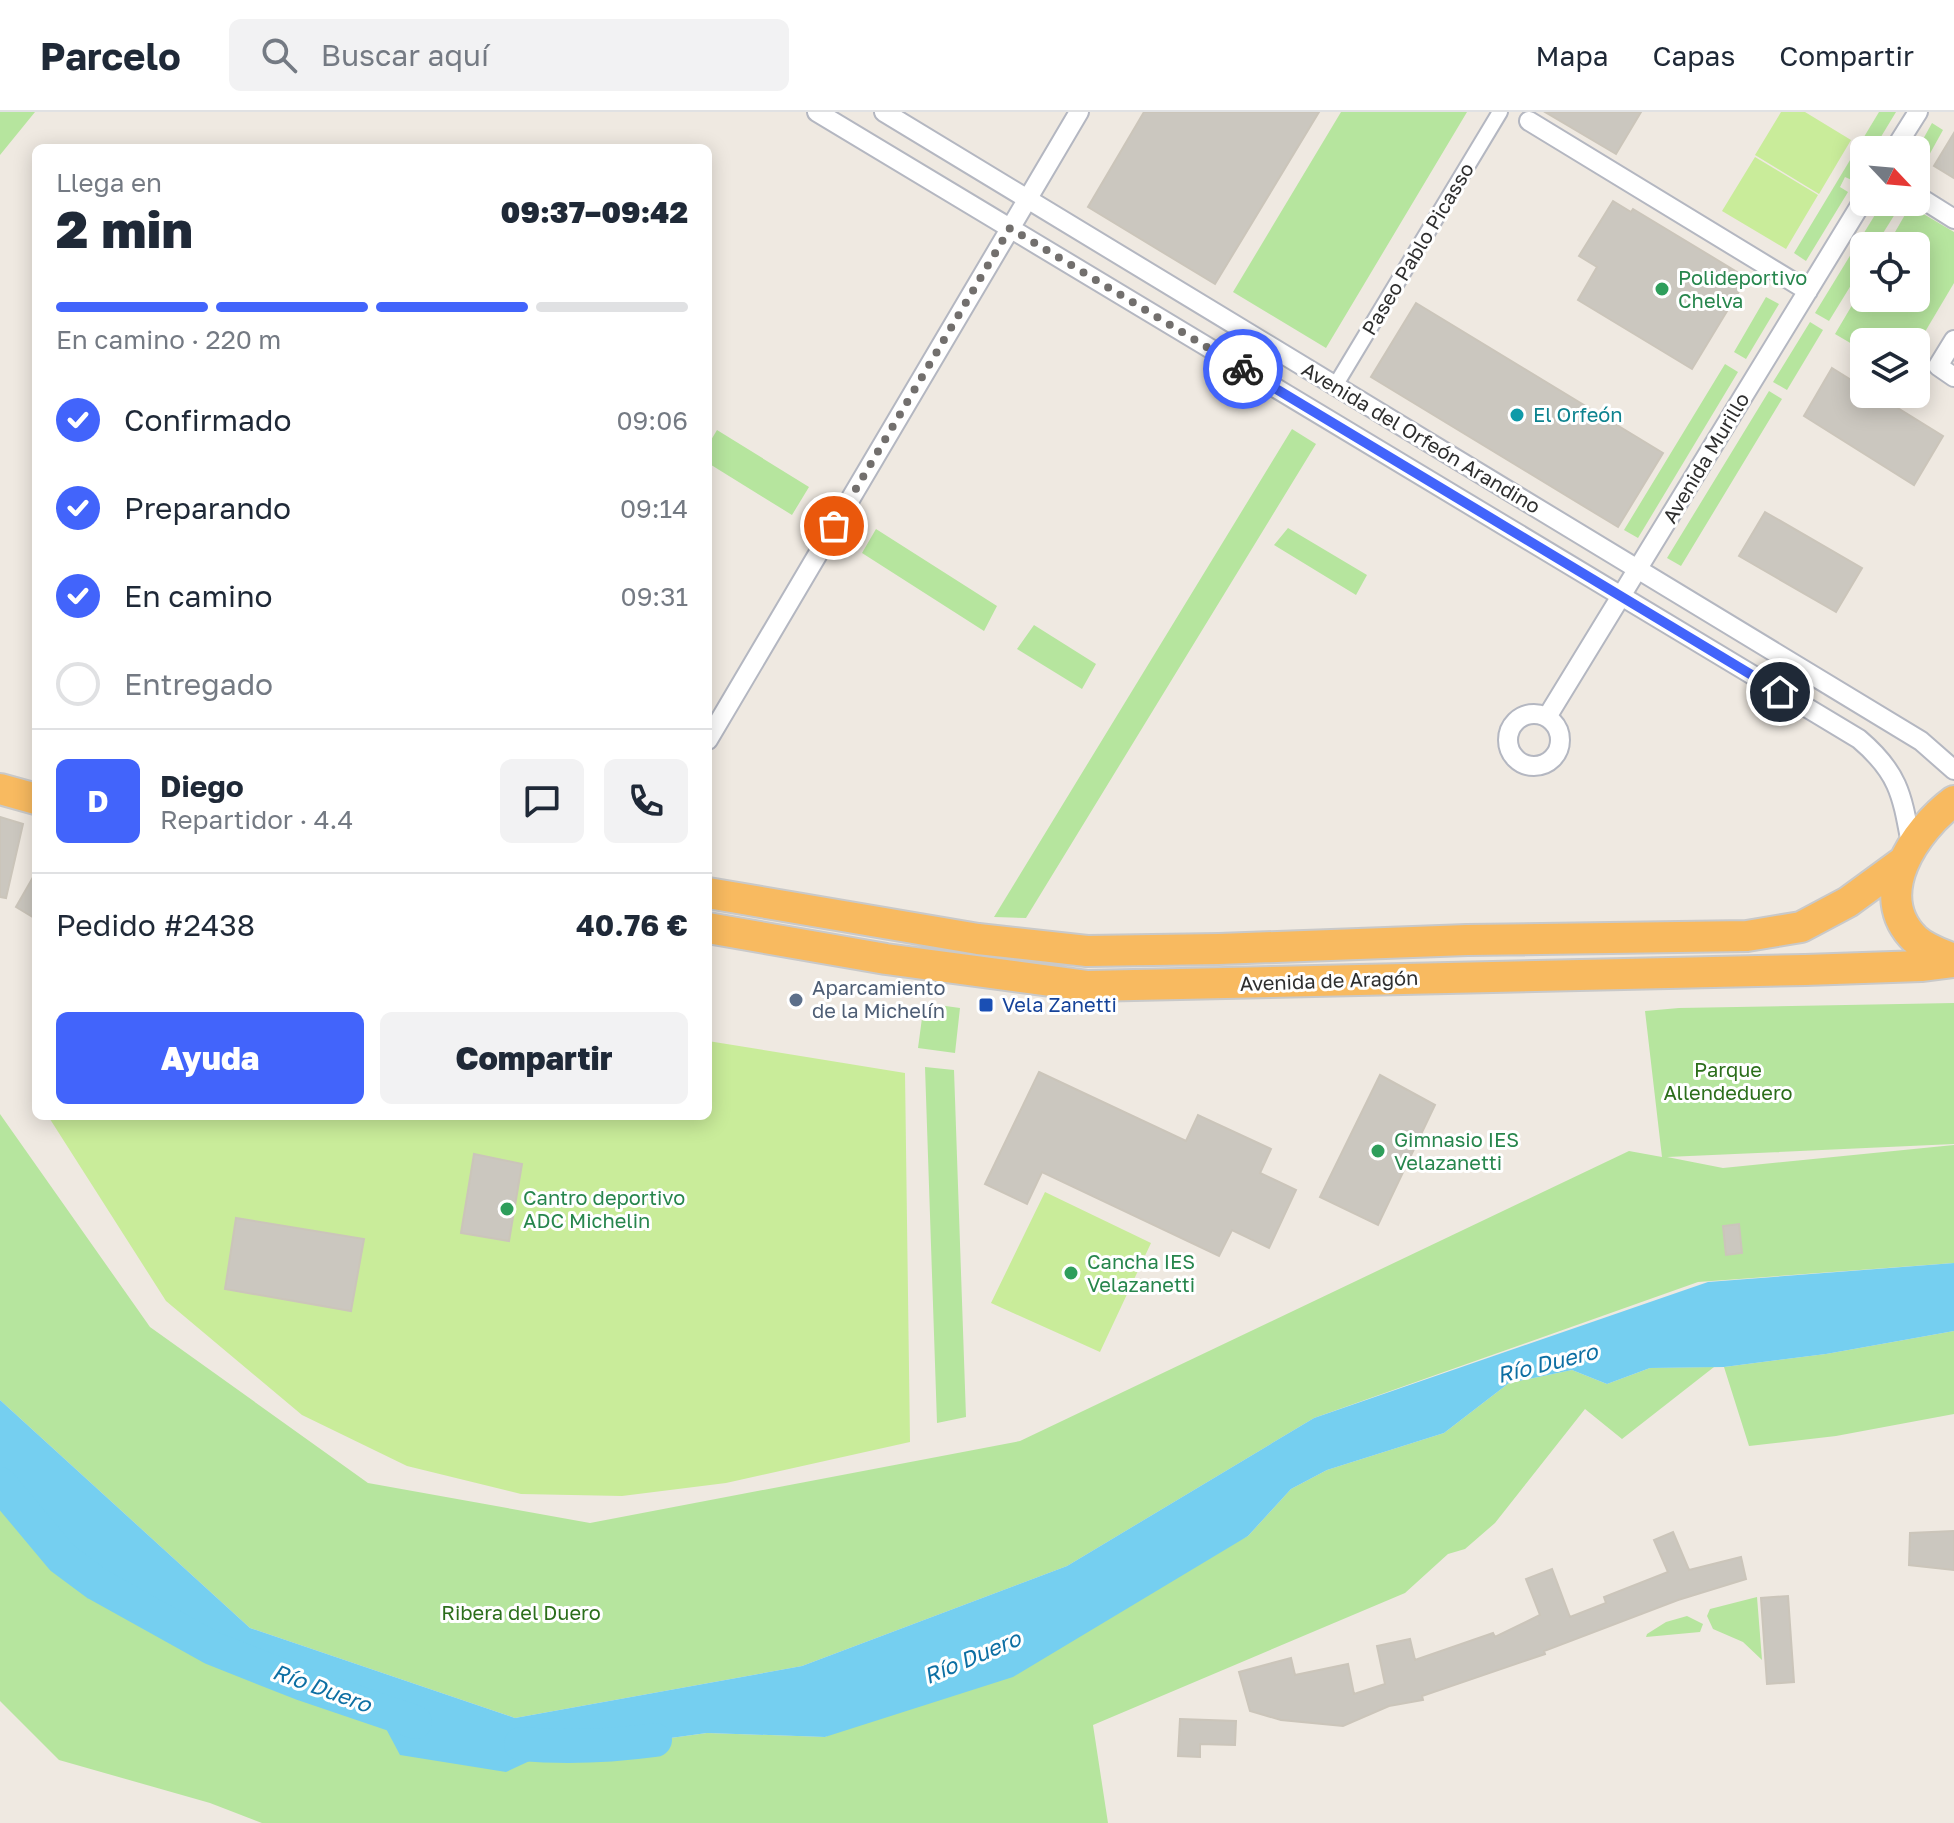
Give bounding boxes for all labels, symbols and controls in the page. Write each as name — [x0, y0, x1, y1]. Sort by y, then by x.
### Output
search box — [229, 19, 789, 91]
text: Parcelo — [40, 33, 181, 78]
icon: search — [257, 33, 301, 77]
text: Buscar aquí — [321, 37, 489, 73]
text: Mapa — [1536, 39, 1608, 72]
text: Capas — [1652, 39, 1735, 72]
text: Compartir — [1779, 39, 1914, 72]
north arrow — [1850, 136, 1930, 216]
map controls — [1850, 136, 1930, 408]
street label: Paseo Pablo Picasso — [1356, 158, 1478, 339]
text: Llega en — [56, 167, 162, 198]
text: 09:37–09:42 — [501, 194, 688, 230]
text: 2 min — [56, 197, 193, 259]
button: locate — [1850, 232, 1930, 312]
place label: Polideportivo Chelva — [1678, 265, 1807, 312]
marker: Polideportivo Chelva — [1653, 280, 1671, 298]
text: En camino · 220 m — [56, 324, 281, 355]
button: layers — [1850, 328, 1930, 408]
courier — [1203, 329, 1283, 409]
icon: bike — [1221, 347, 1265, 391]
street label: Avenida del Orfeón Arandino — [1298, 356, 1545, 518]
street label: Avenida Murillo — [1657, 388, 1754, 527]
icon: check — [56, 398, 100, 442]
text: Confirmado — [124, 402, 292, 438]
place label: El Orfeón — [1533, 402, 1623, 426]
text: 09:06 — [616, 405, 688, 436]
marker: El Orfeón — [1508, 406, 1526, 424]
icon: check — [56, 486, 100, 530]
text: Preparando — [124, 490, 291, 526]
pin — [800, 492, 868, 560]
text: 09:14 — [620, 493, 688, 524]
icon: bag — [812, 504, 856, 548]
icon: check — [56, 574, 100, 618]
text: En camino — [124, 578, 273, 614]
text: 09:31 — [621, 581, 688, 612]
pin — [1746, 658, 1814, 726]
text: Entregado — [124, 666, 273, 702]
icon: home — [1758, 670, 1802, 714]
button: chat — [500, 759, 584, 843]
button: phone — [604, 759, 688, 843]
text: Diego — [160, 768, 244, 804]
text: D — [87, 783, 109, 819]
text: Repartidor · 4.4 — [160, 804, 353, 835]
text: Pedido #2438 — [56, 907, 255, 943]
text: 40.76 € — [576, 907, 688, 943]
street label: Avenida de Aragón — [1239, 965, 1419, 995]
place label: Aparcamiento de la Michelín — [812, 975, 946, 1022]
marker: Aparcamiento de la Michelín — [787, 991, 805, 1009]
place label: Vela Zanetti — [1002, 992, 1117, 1016]
marker: Vela Zanetti — [977, 996, 995, 1014]
button: Ayuda — [56, 1012, 364, 1104]
button: Compartir — [380, 1012, 688, 1104]
park label: Parque Allendeduero — [1664, 1057, 1793, 1104]
place label: Gimnasio IES Velazanetti — [1394, 1127, 1519, 1174]
marker: Gimnasio IES Velazanetti — [1369, 1142, 1387, 1160]
place label: Cantro deportivo ADC Michelin — [523, 1185, 685, 1232]
marker: Cantro deportivo ADC Michelin — [498, 1200, 516, 1218]
place label: Cancha IES Velazanetti — [1087, 1249, 1195, 1296]
marker: Cancha IES Velazanetti — [1062, 1264, 1080, 1282]
water label: Río Duero — [1494, 1337, 1602, 1388]
park label: Ribera del Duero — [441, 1600, 601, 1624]
water label: Río Duero — [919, 1623, 1026, 1689]
water label: Río Duero — [269, 1657, 377, 1718]

